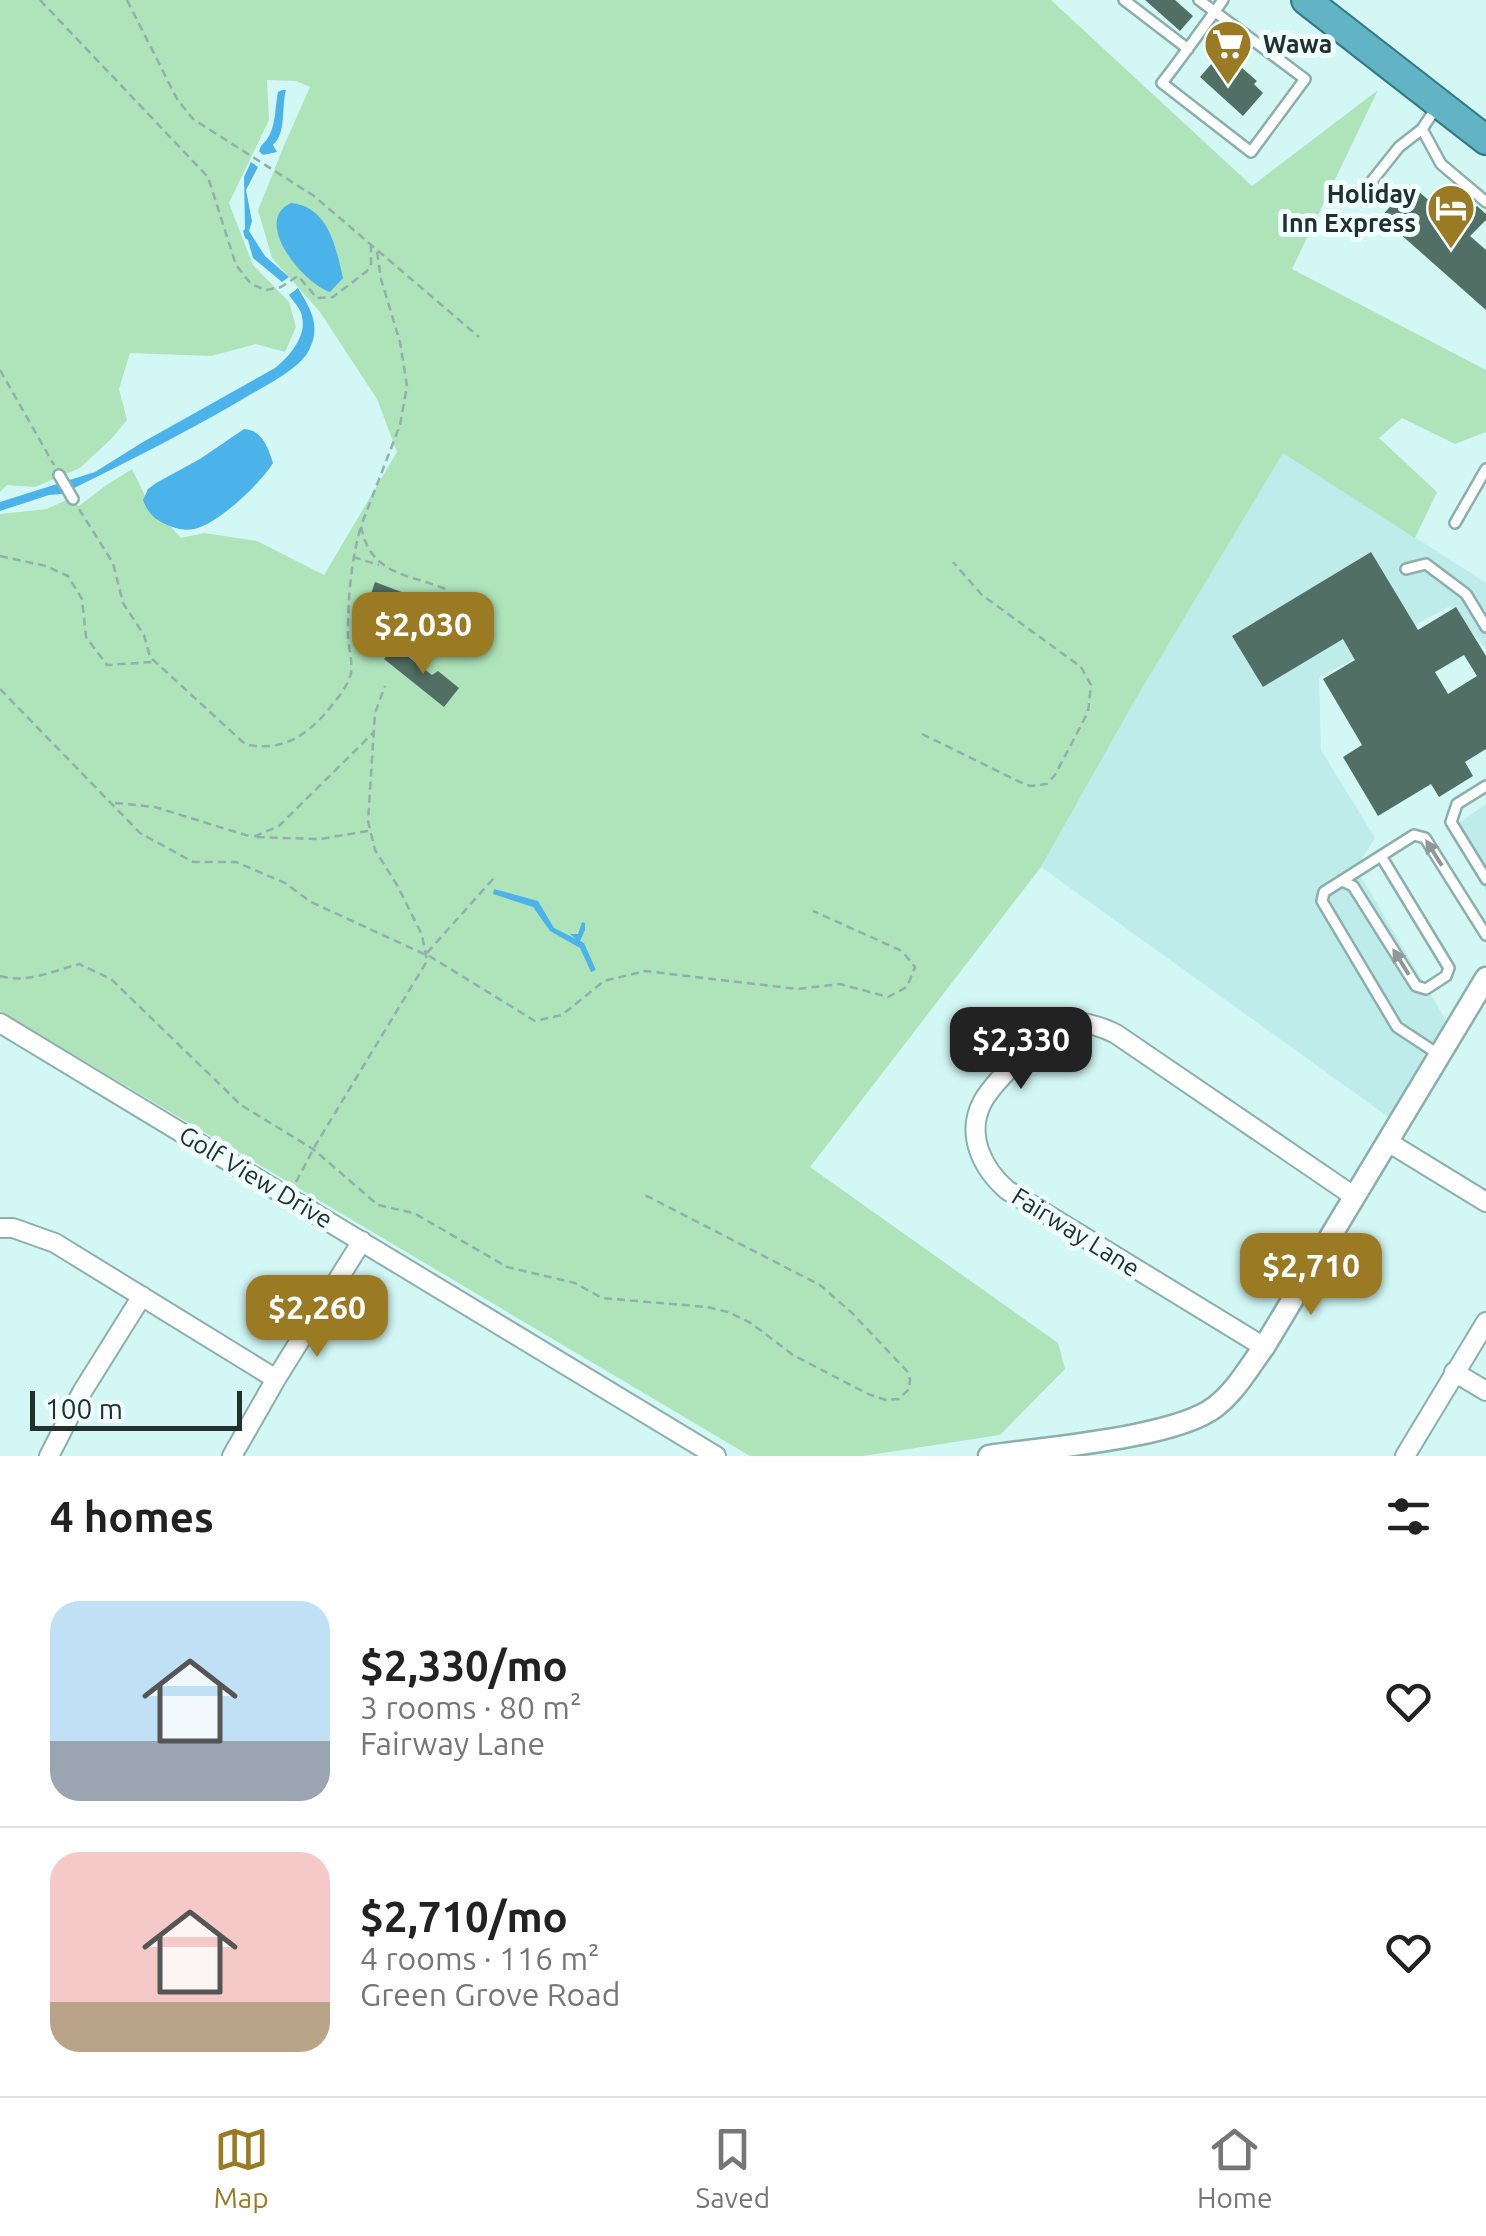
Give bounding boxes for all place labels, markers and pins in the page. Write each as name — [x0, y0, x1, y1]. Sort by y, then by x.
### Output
supermarket icon: Wawa — [1202, 18, 1254, 86]
place label: Wawa — [1263, 30, 1332, 58]
place label: Holiday Inn Express — [1281, 180, 1416, 237]
hotel icon: Holiday Inn Express — [1425, 182, 1477, 250]
pin: $2,030 — [342, 592, 504, 677]
pin: $2,330 — [940, 1007, 1102, 1092]
pin: $2,710 — [1230, 1233, 1392, 1318]
pin: $2,260 — [236, 1275, 398, 1360]

